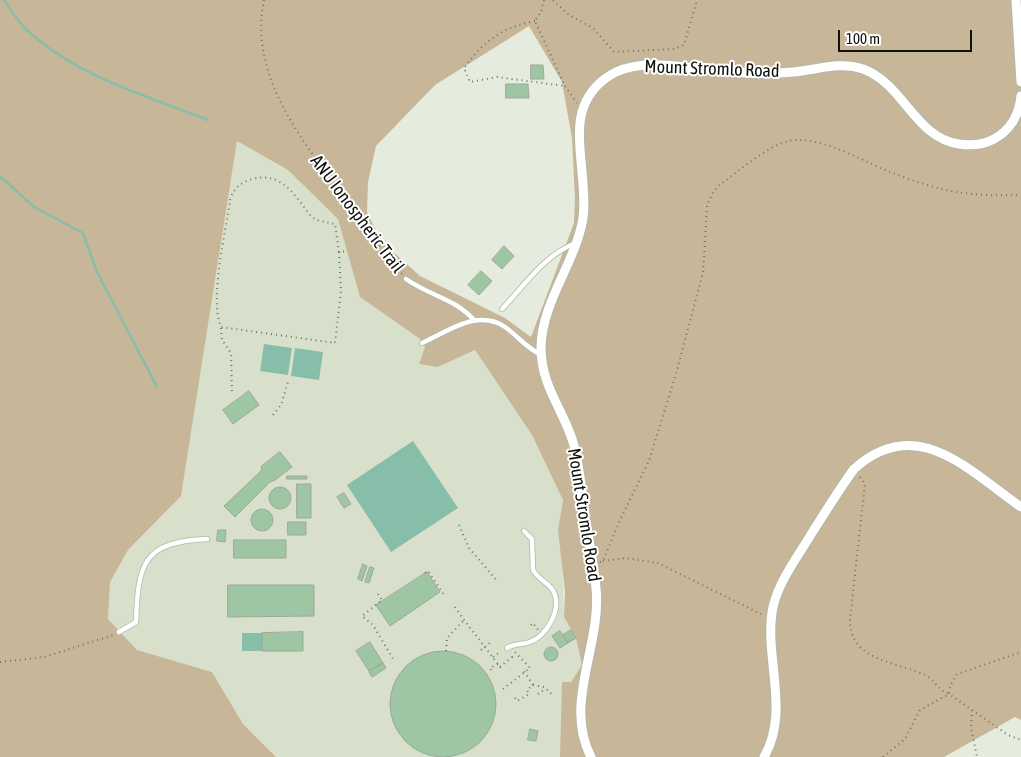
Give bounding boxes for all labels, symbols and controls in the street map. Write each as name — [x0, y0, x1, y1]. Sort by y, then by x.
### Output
scale bar — [841, 20, 975, 52]
text: 100 m — [846, 30, 880, 47]
street label: Mount Stromlo Road — [644, 56, 780, 82]
street label: ANU Ionospheric Trail — [306, 151, 408, 277]
street label: Mount Stromlo Road — [563, 447, 605, 583]

